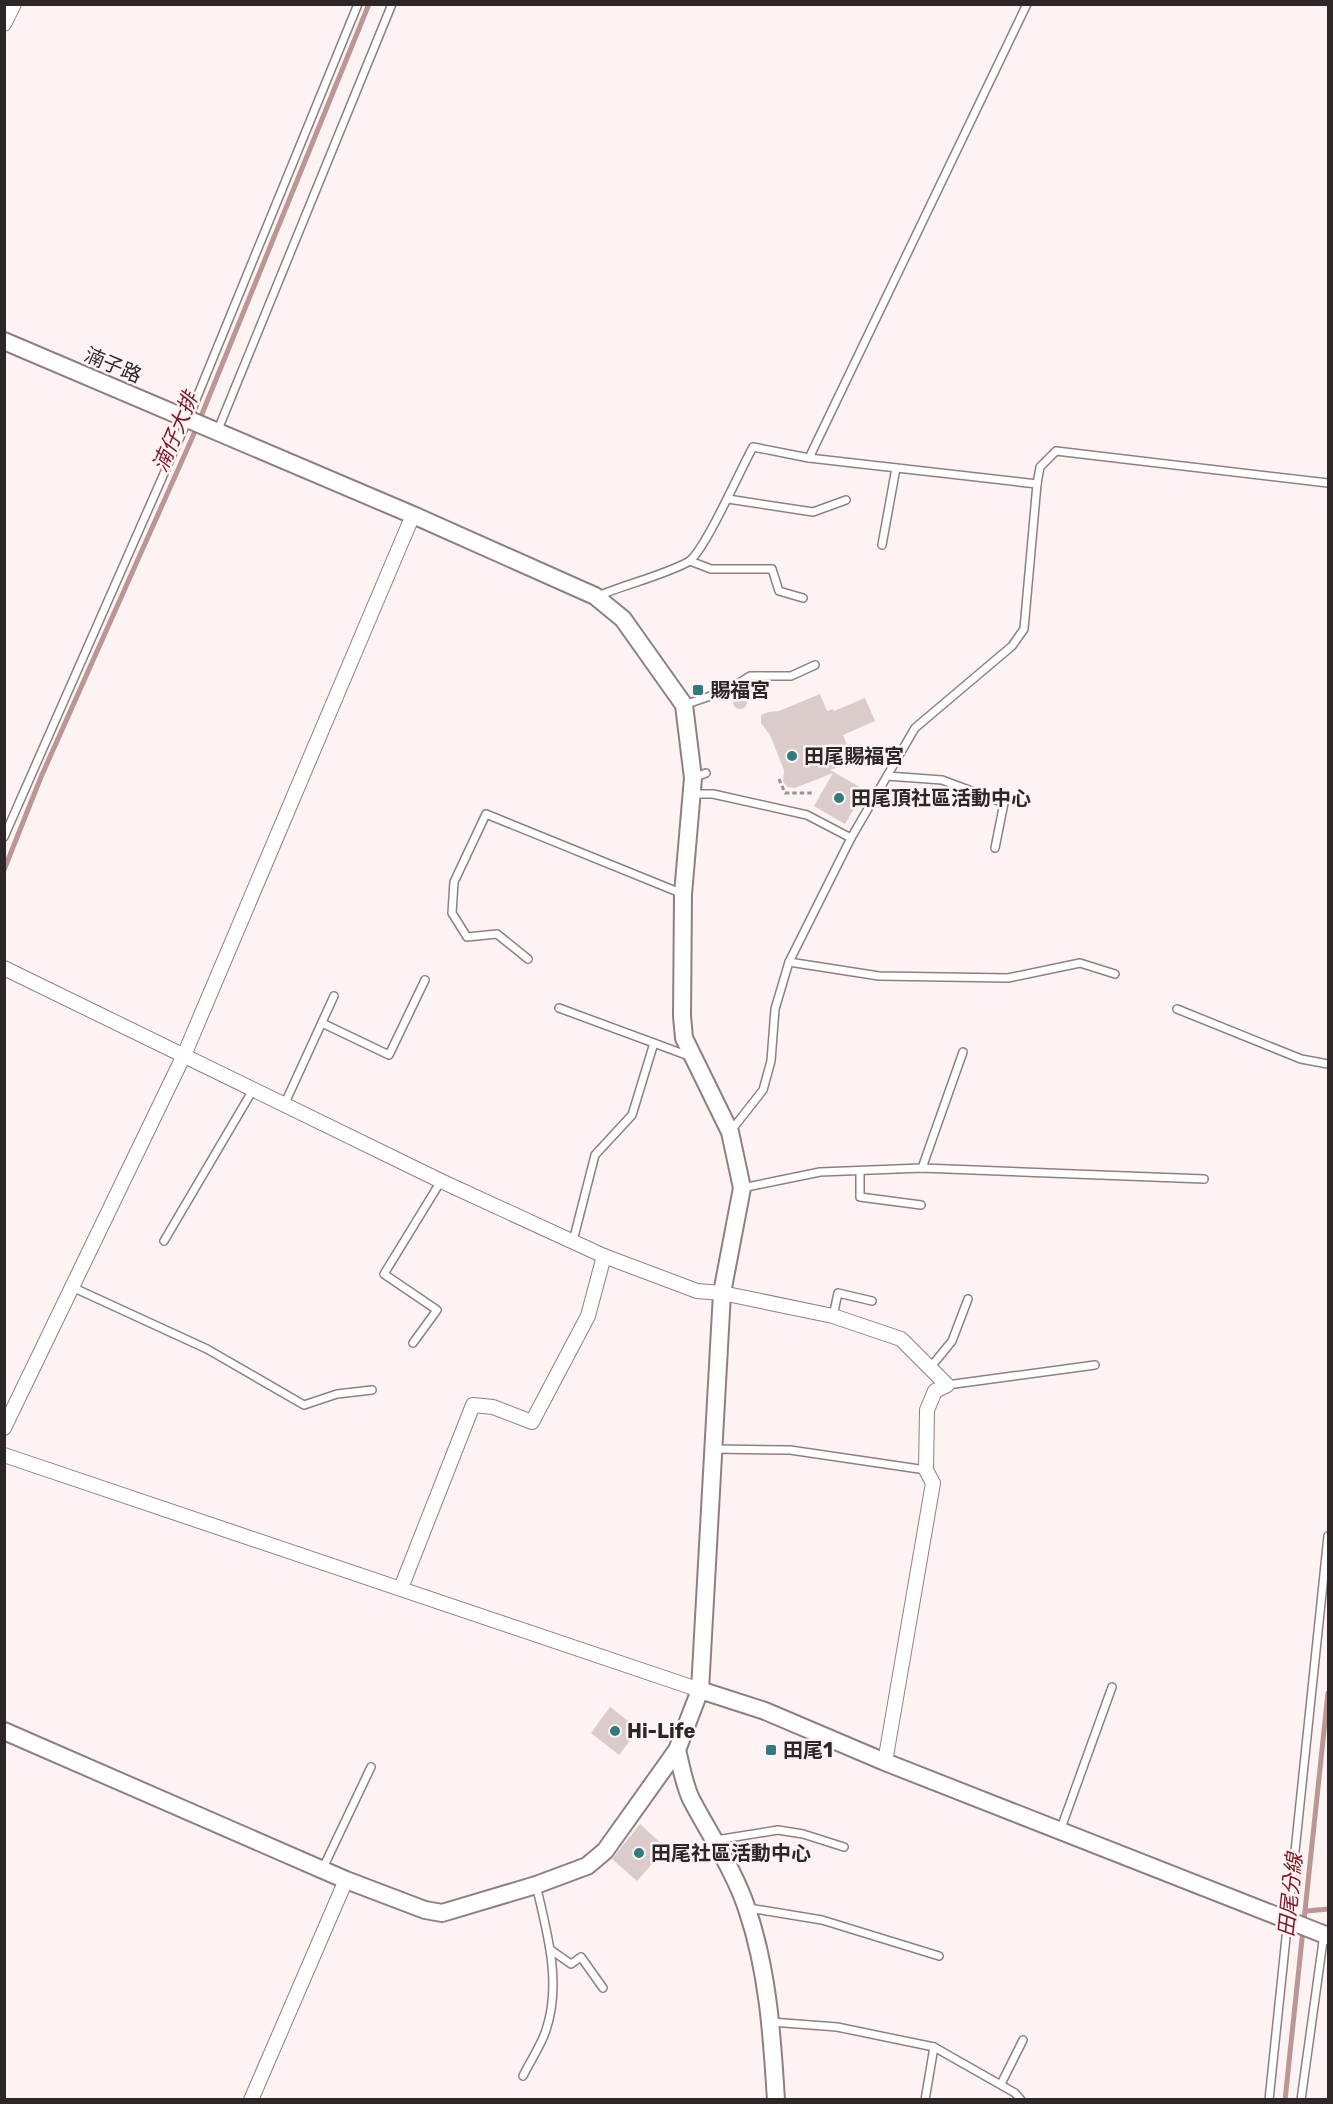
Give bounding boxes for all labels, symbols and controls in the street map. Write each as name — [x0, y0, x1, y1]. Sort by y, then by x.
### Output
street label: 湳子路 — [81, 342, 145, 388]
water label: 湳仔大排 — [147, 386, 204, 476]
place label: 賜福宮 — [710, 678, 770, 702]
marker: 賜福宮 — [691, 683, 705, 697]
place label: 田尾賜福宮 — [804, 744, 904, 768]
marker: 田尾賜福宮 — [785, 749, 799, 763]
place label: 田尾頂社區活動中心 — [851, 786, 1031, 810]
marker: 田尾頂社區活動中心 — [832, 791, 846, 805]
place label: Hi-Life — [627, 1719, 695, 1743]
marker: Hi-Life — [608, 1724, 622, 1738]
place label: 田尾1 — [783, 1738, 833, 1762]
marker: 田尾1 — [764, 1743, 778, 1757]
place label: 田尾社區活動中心 — [651, 1841, 811, 1865]
marker: 田尾社區活動中心 — [632, 1846, 646, 1860]
water label: 田尾分線 — [1273, 1850, 1307, 1938]

